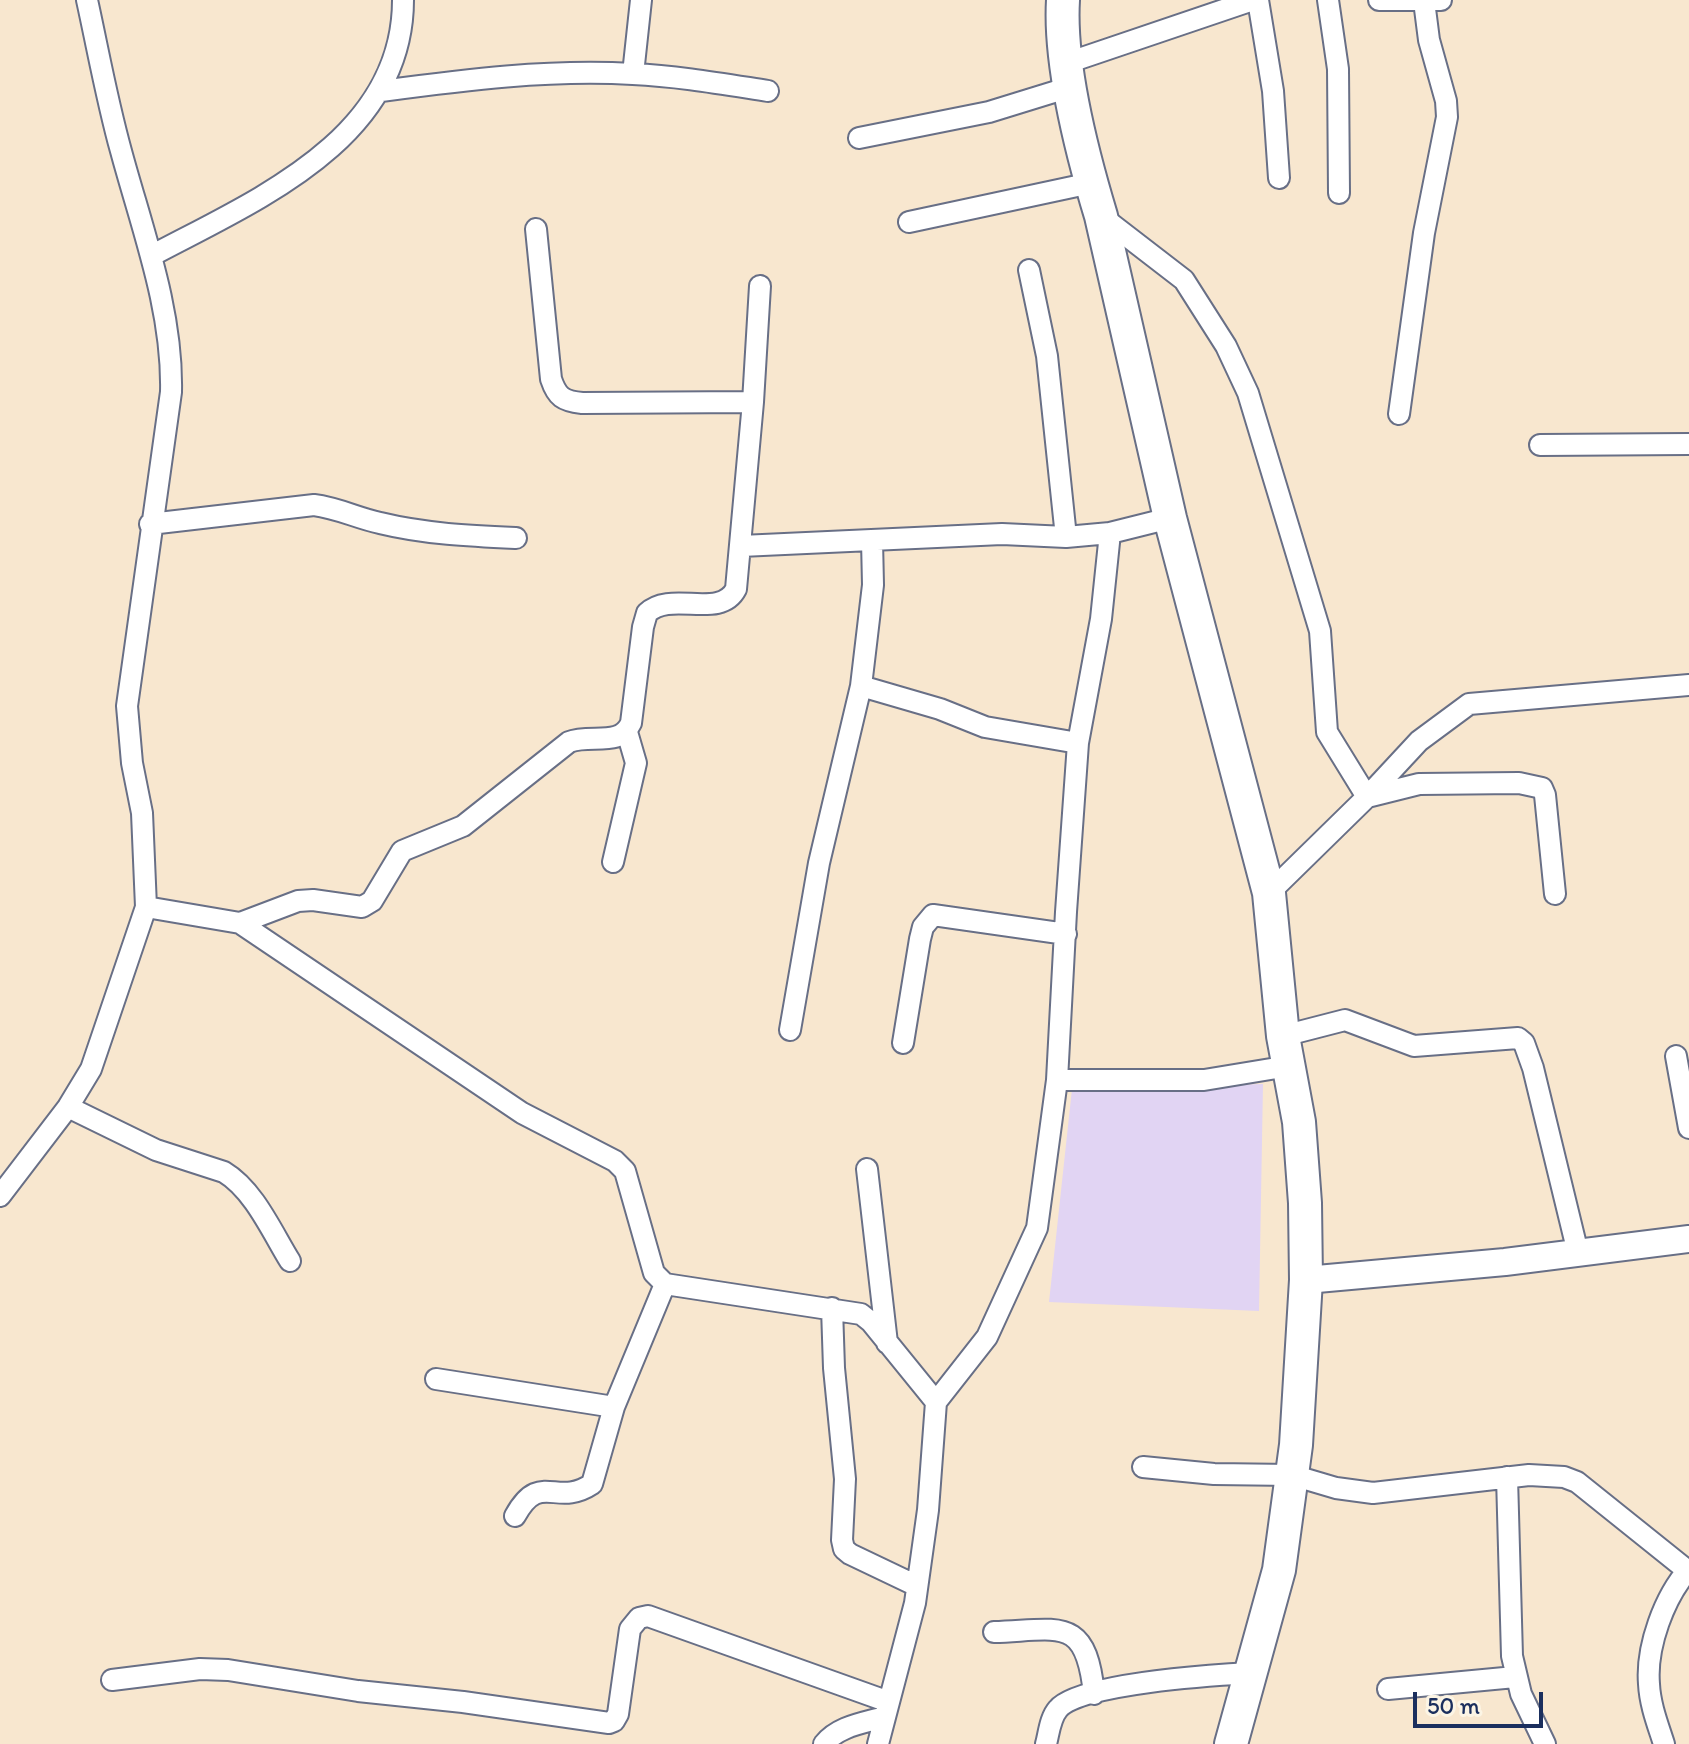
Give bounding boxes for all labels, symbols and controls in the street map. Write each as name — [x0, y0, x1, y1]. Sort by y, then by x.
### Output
scale bar — [1417, 1676, 1547, 1726]
text: 50 m — [1427, 1691, 1480, 1720]

